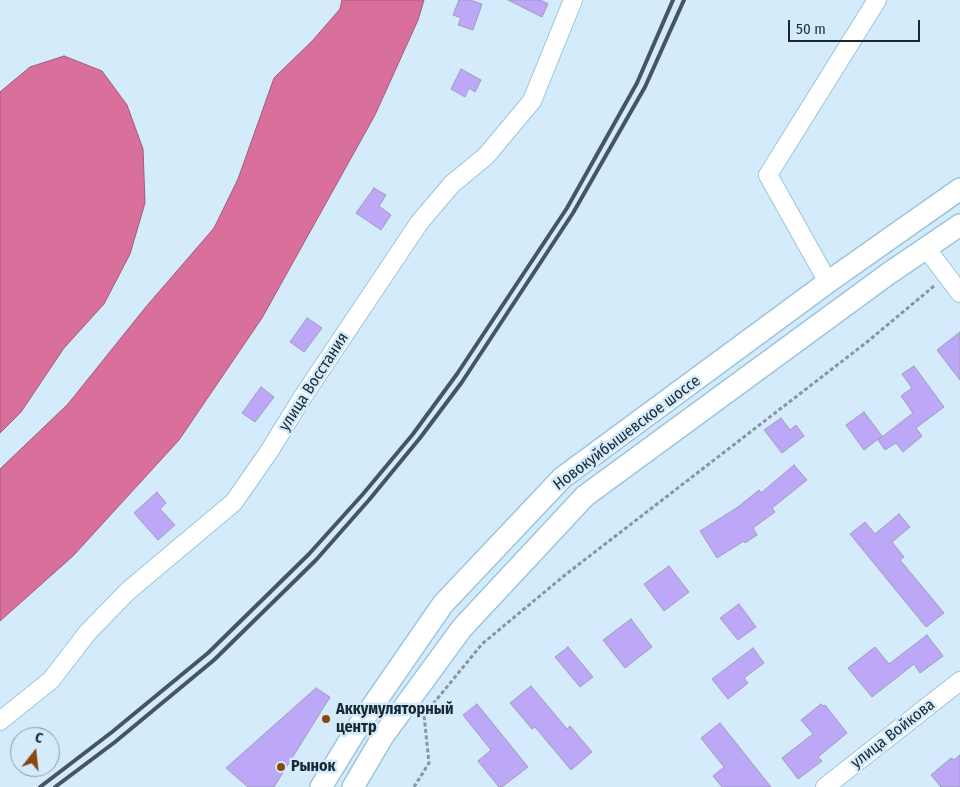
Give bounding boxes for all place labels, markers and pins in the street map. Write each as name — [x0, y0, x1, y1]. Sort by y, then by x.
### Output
place label: Аккумуляторный центр — [336, 700, 453, 738]
marker: Аккумуляторный центр — [320, 713, 332, 725]
place label: Рынок — [291, 757, 336, 777]
marker: Рынок — [275, 761, 287, 773]

